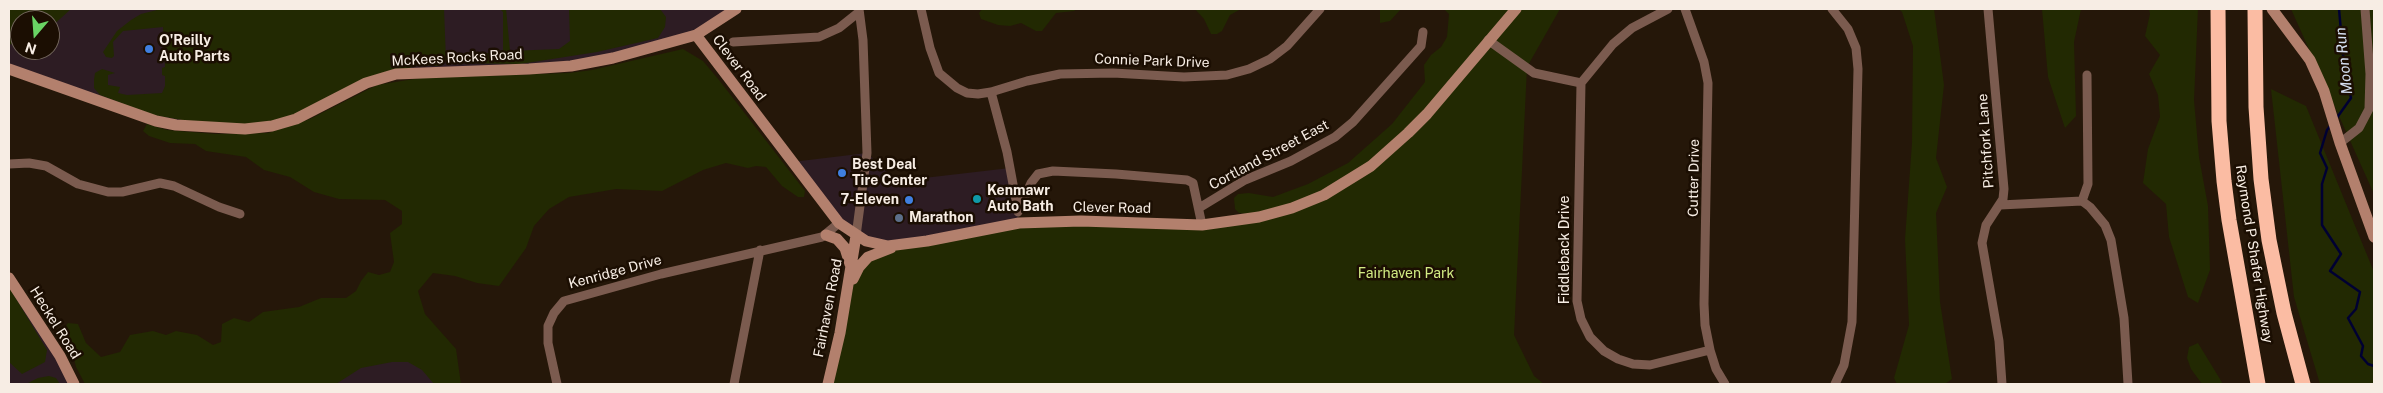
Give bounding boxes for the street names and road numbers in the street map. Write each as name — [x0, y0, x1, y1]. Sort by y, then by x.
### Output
street label: Clever Road — [709, 32, 769, 104]
street label: McKees Rocks Road — [391, 46, 523, 70]
street label: Connie Park Drive — [1094, 51, 1210, 71]
street label: Pitchfork Lane — [1974, 93, 1998, 189]
street label: Cortland Street East — [1206, 116, 1332, 194]
street label: Cutter Drive — [1685, 139, 1703, 217]
street label: Raymond P Shafer Highway — [2232, 164, 2276, 344]
street label: Fiddleback Drive — [1557, 196, 1573, 304]
street label: Clever Road — [1073, 199, 1151, 217]
street label: Kenridge Drive — [567, 251, 663, 293]
street label: Fairhaven Road — [810, 257, 846, 359]
street label: Heckel Road — [26, 284, 84, 362]

